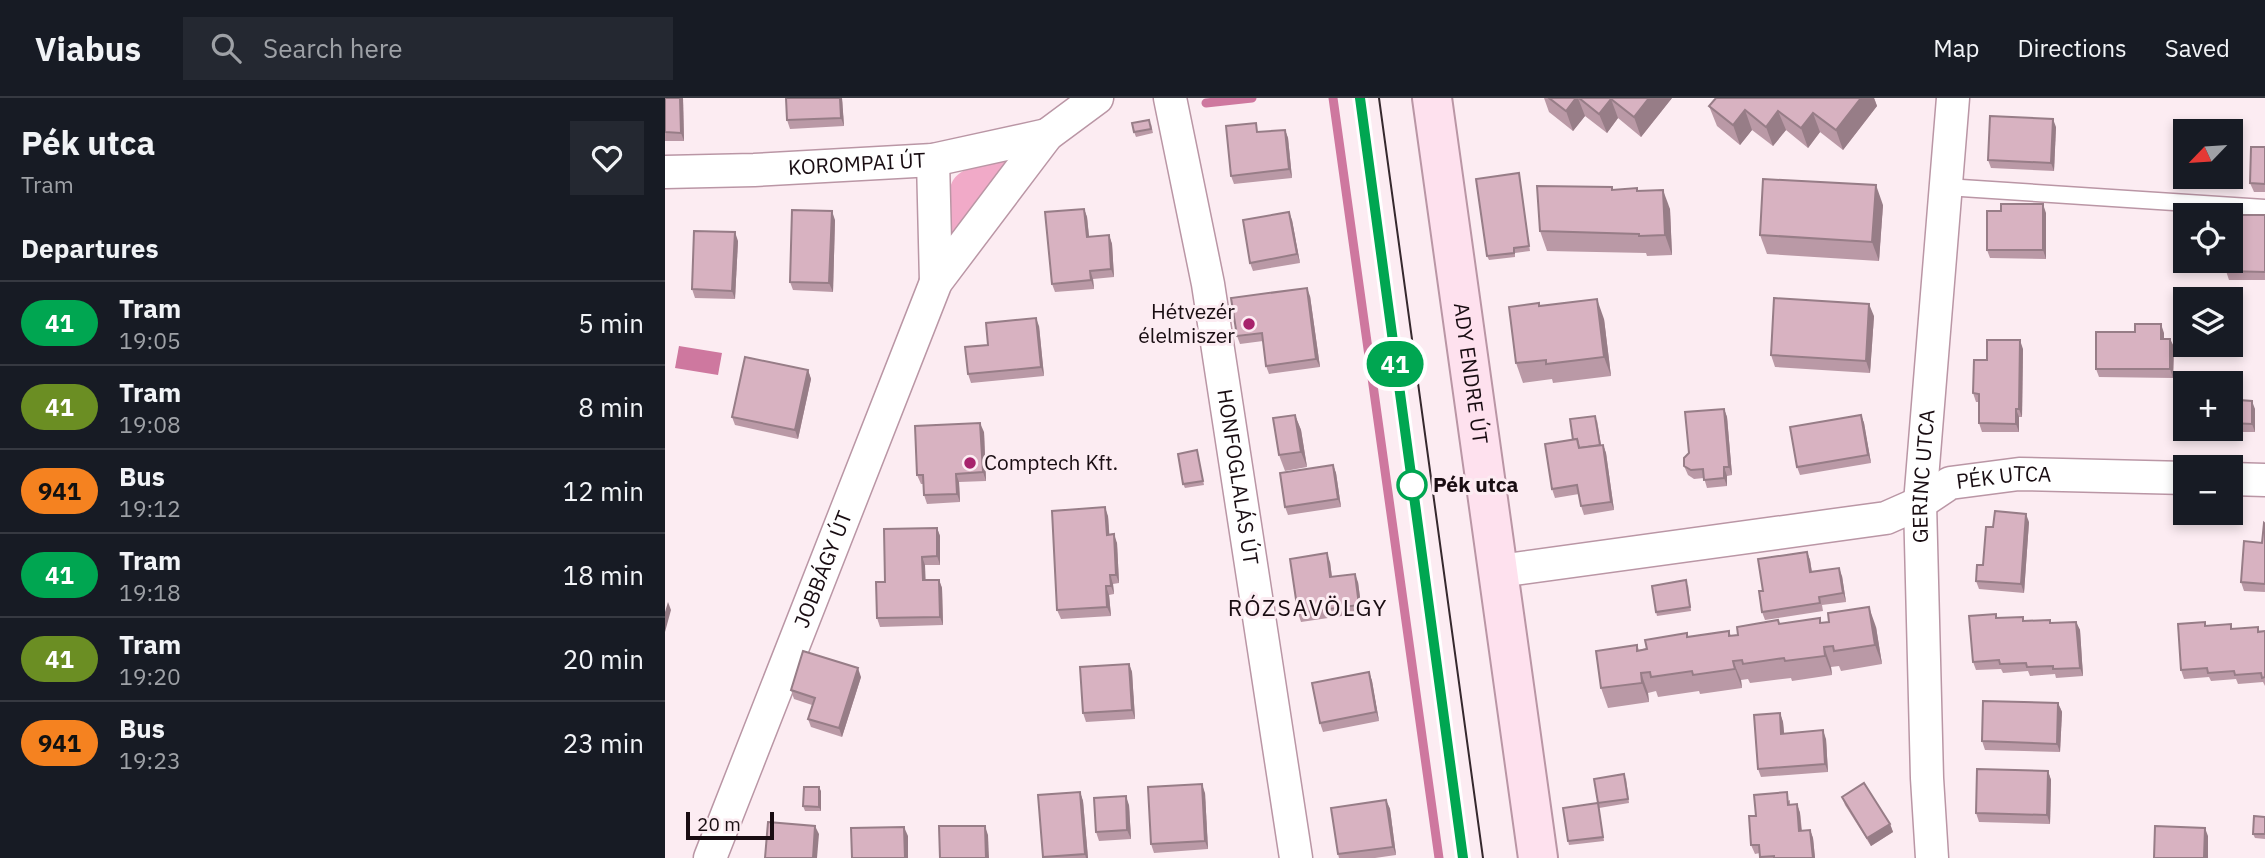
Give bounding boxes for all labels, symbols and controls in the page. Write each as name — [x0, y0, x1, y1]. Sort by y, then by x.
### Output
search box — [183, 17, 673, 80]
text: Viabus — [35, 27, 141, 70]
icon: search — [207, 29, 245, 67]
text: Search here — [263, 31, 402, 65]
text: Map — [1933, 32, 1979, 64]
text: Directions — [2017, 32, 2127, 64]
text: Saved — [2165, 32, 2230, 64]
north arrow — [2173, 119, 2243, 189]
map controls — [2173, 119, 2243, 525]
text: Pék utca — [21, 121, 155, 164]
button: heart — [570, 121, 644, 195]
street label: KOROMPAI ÚT — [787, 145, 926, 181]
text: Tram — [21, 169, 74, 199]
button: locate — [2173, 203, 2243, 273]
text: Departures — [21, 231, 159, 265]
button: layers — [2173, 287, 2243, 357]
text: Tram — [119, 291, 181, 325]
place label: Hétvezér élelmiszer — [1138, 297, 1235, 349]
street label: ADY ENDRE ÚT — [1448, 301, 1495, 446]
text: 5 min — [578, 306, 644, 340]
text: 41 — [45, 307, 74, 339]
marker: Hétvezér élelmiszer — [1241, 316, 1257, 332]
text: 19:05 — [119, 325, 181, 355]
line badge: 41 — [1363, 341, 1427, 387]
text: 41 — [1381, 348, 1409, 380]
button: + — [2173, 371, 2243, 441]
text: Tram — [119, 375, 181, 409]
street label: HONFOGLALÁS ÚT — [1211, 387, 1266, 567]
text: 8 min — [578, 390, 644, 424]
text: 41 — [45, 391, 74, 423]
street label: GERINC UTCA — [1905, 408, 1941, 544]
text: 19:08 — [119, 409, 181, 439]
place label: Comptech Kft. — [984, 448, 1118, 476]
marker: Comptech Kft. — [962, 455, 978, 471]
button: − — [2173, 455, 2243, 525]
text: Bus — [119, 459, 165, 493]
street label: PÉK UTCA — [1954, 459, 2052, 495]
marker: Pék utca — [1397, 470, 1427, 500]
place label: Pék utca — [1433, 470, 1519, 498]
text: 12 min — [563, 474, 644, 508]
text: 941 — [38, 475, 81, 507]
text: 19:12 — [119, 493, 181, 523]
street label: JOBBÁGY ÚT — [787, 506, 858, 632]
text: Tram — [119, 543, 181, 577]
text: 18 min — [563, 558, 644, 592]
text: 41 — [45, 559, 74, 591]
text: 19:18 — [119, 577, 181, 607]
district label: RÓZSAVÖLGY — [1228, 592, 1388, 622]
text: Tram — [119, 627, 181, 661]
text: 20 min — [563, 642, 644, 676]
text: 41 — [45, 643, 74, 675]
text: 19:20 — [119, 661, 181, 691]
text: Bus — [119, 711, 165, 745]
text: 23 min — [563, 726, 644, 760]
text: 941 — [38, 727, 81, 759]
text: 19:23 — [119, 745, 181, 775]
scale bar — [686, 809, 773, 841]
text: 20 m — [697, 812, 741, 836]

